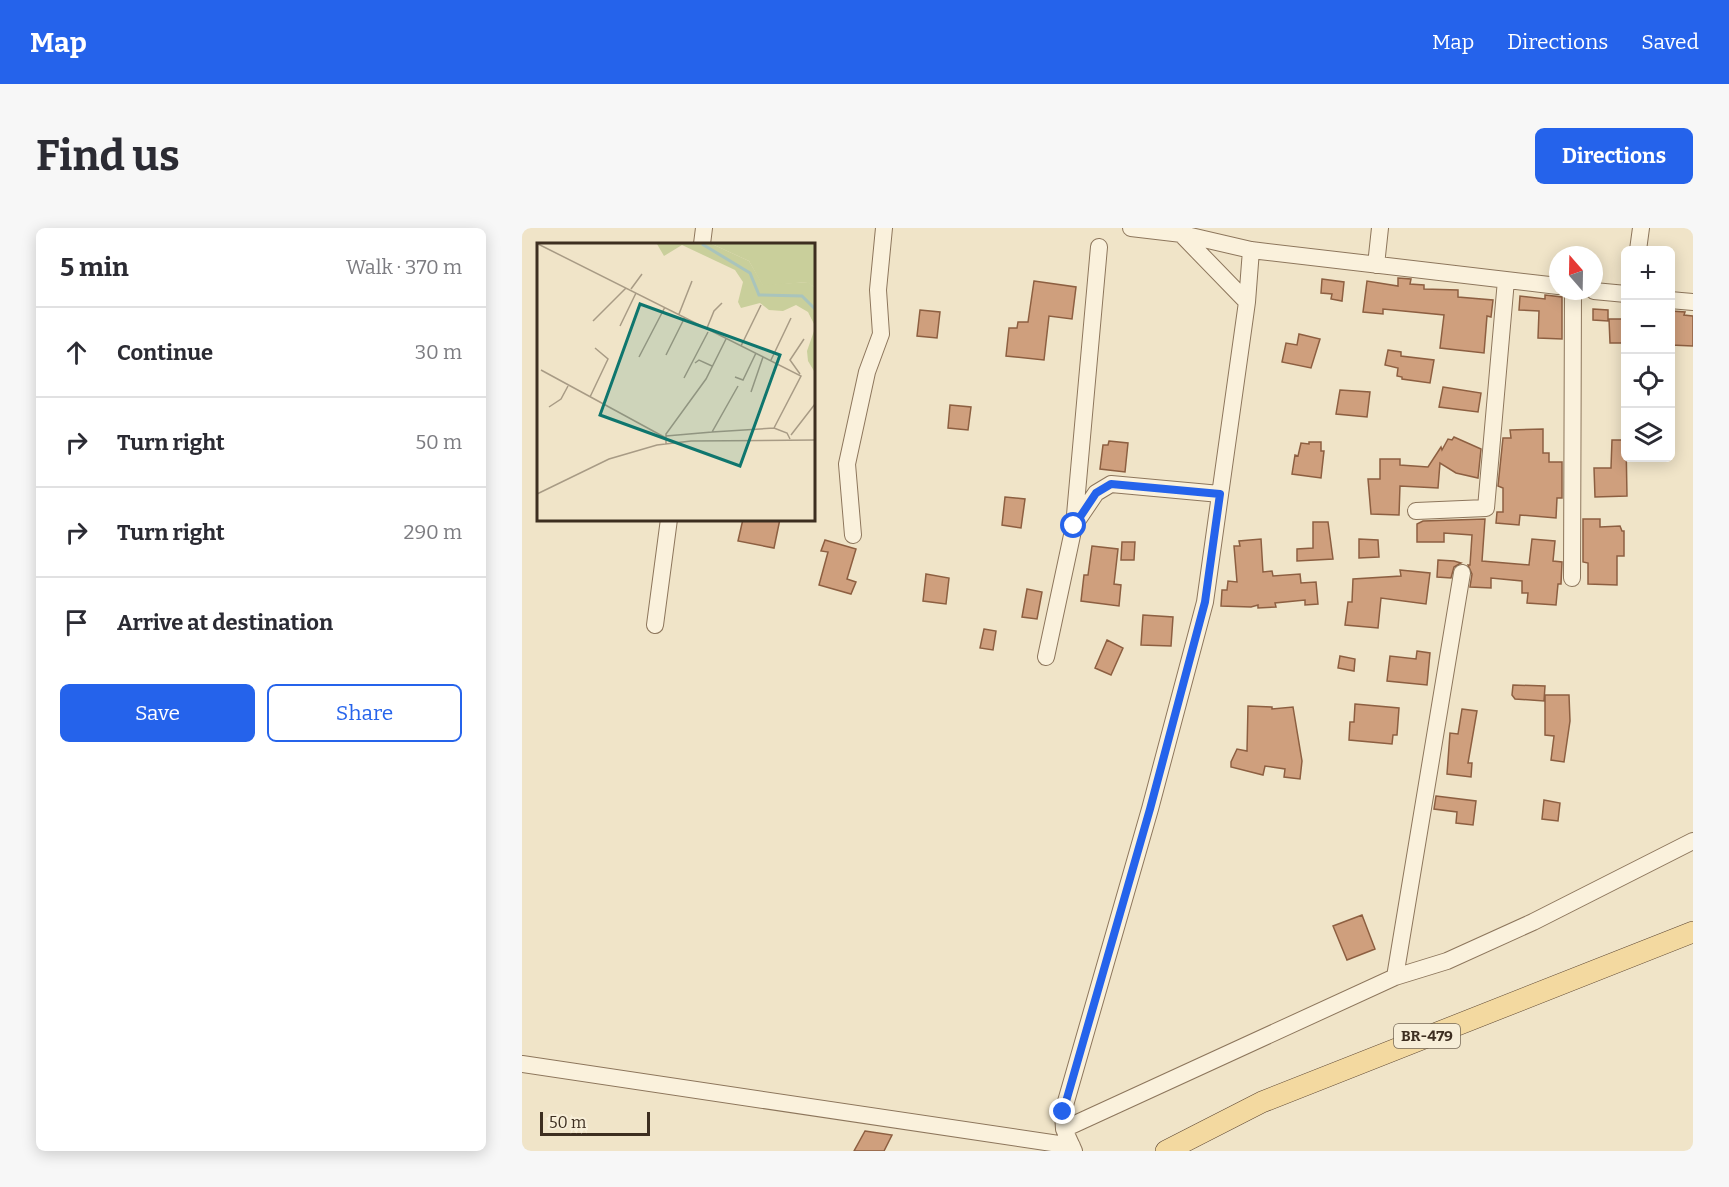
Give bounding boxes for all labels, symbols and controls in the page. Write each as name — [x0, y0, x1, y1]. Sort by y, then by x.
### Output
text: Map — [30, 26, 87, 59]
text: Map — [1432, 29, 1474, 55]
text: Directions — [1507, 29, 1608, 55]
text: Saved — [1641, 29, 1699, 55]
button: Directions — [1535, 128, 1693, 184]
text: Find us — [36, 131, 180, 181]
inset map — [537, 243, 814, 520]
north arrow — [1549, 246, 1603, 300]
map controls — [1621, 246, 1675, 462]
button: + — [1621, 246, 1675, 300]
text: 5 min — [60, 252, 129, 283]
text: Walk · 370 m — [346, 255, 462, 279]
button: − — [1621, 300, 1675, 354]
icon: ahead — [60, 336, 93, 369]
text: Continue — [117, 339, 213, 366]
text: 30 m — [415, 340, 462, 364]
button: locate — [1621, 354, 1675, 408]
button: layers — [1621, 408, 1675, 462]
icon: right — [60, 426, 93, 459]
text: Turn right — [117, 429, 225, 456]
text: 50 m — [415, 430, 462, 454]
route start — [1060, 512, 1086, 538]
icon: right — [60, 516, 93, 549]
text: Turn right — [117, 519, 225, 546]
text: 290 m — [404, 520, 462, 544]
icon: arrive — [60, 606, 93, 639]
text: Arrive at destination — [117, 609, 333, 636]
button: Save — [60, 684, 255, 742]
button: Share — [267, 684, 462, 742]
road number: BR-479 — [1394, 1024, 1460, 1048]
route end — [1049, 1098, 1075, 1124]
scale bar — [540, 1109, 650, 1136]
text: 50 m — [549, 1113, 586, 1132]

